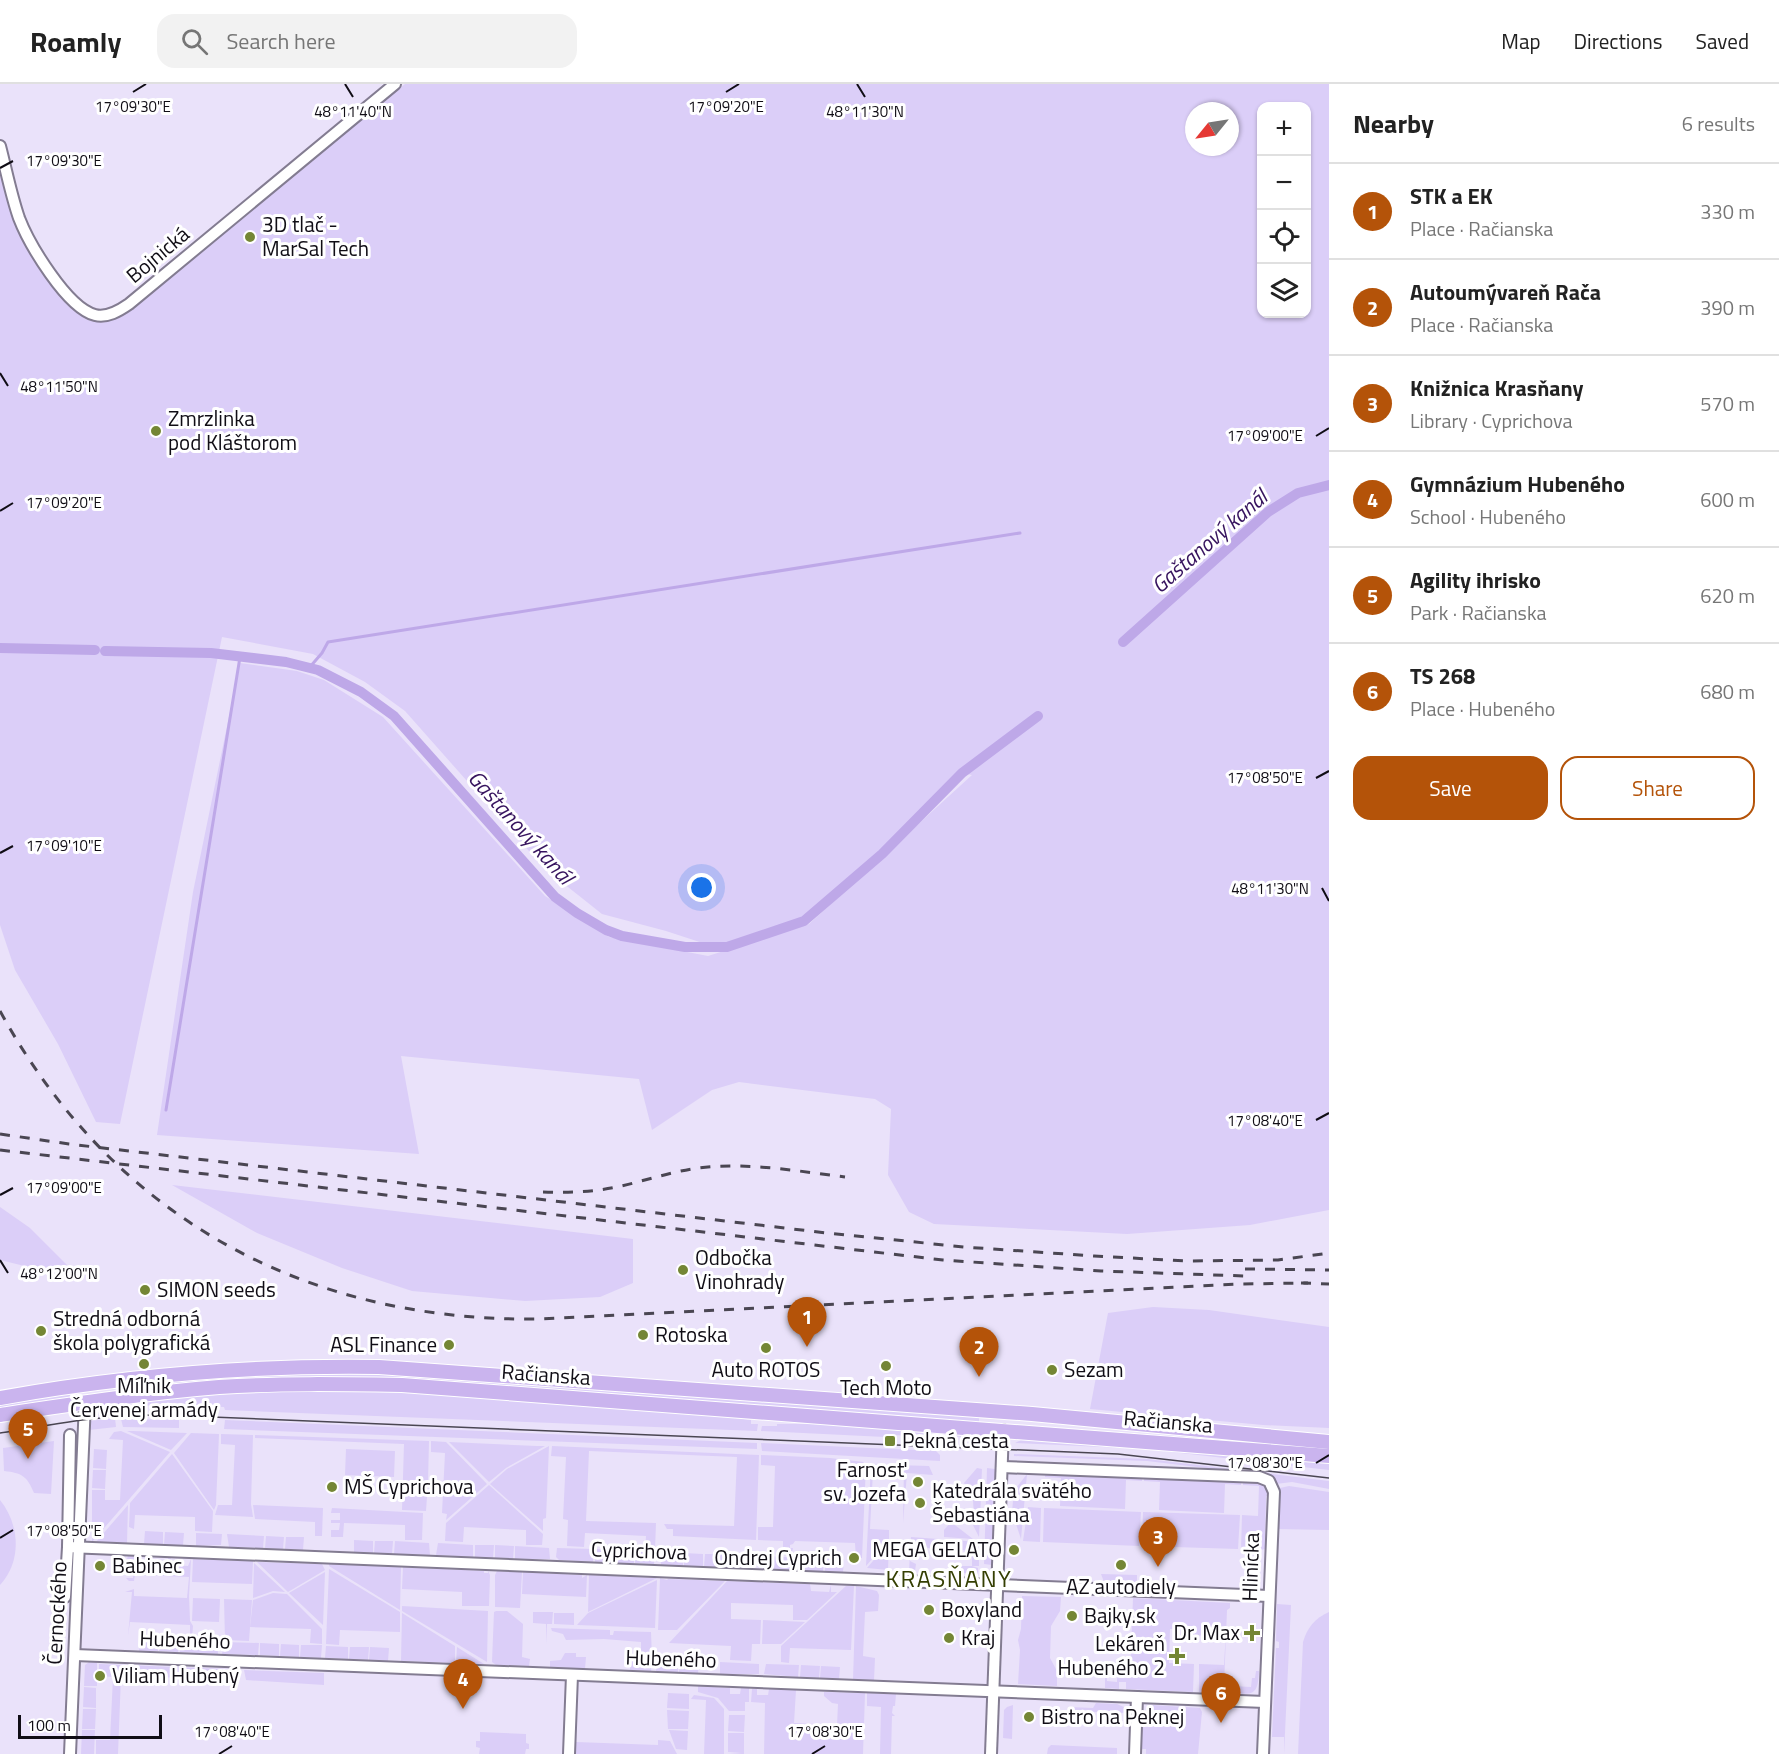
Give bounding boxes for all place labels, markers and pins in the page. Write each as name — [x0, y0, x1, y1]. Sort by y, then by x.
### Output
place label: 3D tlač - MarSal Tech — [262, 208, 369, 264]
marker: 3D tlač - MarSal Tech — [243, 230, 257, 244]
place label: Zmrzlinka pod Kláštorom — [168, 402, 297, 458]
marker: Zmrzlinka pod Kláštorom — [149, 424, 163, 438]
place label: Odbočka Vinohrady — [695, 1241, 785, 1297]
marker: Odbočka Vinohrady — [676, 1263, 690, 1277]
place label: SIMON seeds — [157, 1273, 276, 1305]
marker: SIMON seeds — [138, 1283, 152, 1297]
pin: 1 — [788, 1298, 826, 1347]
place label: Stredná odborná škola polygrafická — [53, 1302, 211, 1358]
place label: Rotoska — [655, 1318, 728, 1350]
marker: Stredná odborná škola polygrafická — [34, 1324, 48, 1338]
place label: ASL Finance — [330, 1328, 437, 1360]
marker: Rotoska — [636, 1328, 650, 1342]
pin: 2 — [960, 1328, 998, 1377]
marker: ASL Finance — [442, 1338, 456, 1352]
marker: Auto ROTOS — [759, 1341, 773, 1355]
place label: Auto ROTOS — [712, 1353, 821, 1385]
place label: Sezam — [1064, 1353, 1124, 1385]
marker: Míľnik Červenej armády — [137, 1357, 151, 1371]
marker: Tech Moto — [879, 1359, 893, 1373]
marker: Sezam — [1045, 1363, 1059, 1377]
place label: Míľnik Červenej armády — [70, 1369, 218, 1425]
place label: Tech Moto — [840, 1371, 932, 1403]
pin: 5 — [9, 1410, 48, 1459]
place label: Pekná cesta — [902, 1424, 1009, 1456]
marker: Pekná cesta — [883, 1434, 897, 1448]
place label: Farnosť sv. Jozefa — [823, 1453, 907, 1509]
place label: MŠ Cyprichova — [344, 1470, 474, 1502]
place label: Katedrála svätého Šebastiána — [932, 1474, 1092, 1530]
marker: Farnosť sv. Jozefa — [911, 1475, 925, 1489]
marker: MŠ Cyprichova — [325, 1480, 339, 1494]
marker: Katedrála svätého Šebastiána — [913, 1496, 927, 1510]
pin: 3 — [1138, 1518, 1178, 1567]
place label: MEGA GELATO — [872, 1533, 1002, 1565]
place label: Ondrej Cyprich — [714, 1541, 842, 1573]
marker: MEGA GELATO — [1007, 1543, 1021, 1557]
place label: Babinec — [112, 1549, 182, 1581]
marker: Ondrej Cyprich — [847, 1551, 861, 1565]
marker: AZ autodiely — [1114, 1558, 1128, 1572]
marker: Babinec — [93, 1559, 107, 1573]
place label: AZ autodiely — [1066, 1570, 1176, 1602]
place label: Boxyland — [941, 1593, 1022, 1625]
place label: Bajky.sk — [1084, 1599, 1156, 1631]
marker: Boxyland — [922, 1603, 936, 1617]
marker: Bajky.sk — [1065, 1609, 1079, 1623]
place label: Dr. Max — [1174, 1616, 1241, 1648]
place label: Kraj — [961, 1621, 995, 1653]
marker: Dr. Max — [1245, 1626, 1259, 1640]
place label: Lekáreň Hubeného 2 — [1057, 1627, 1165, 1683]
marker: Kraj — [942, 1631, 956, 1645]
marker: Lekáreň Hubeného 2 — [1170, 1649, 1184, 1663]
place label: Viliam Hubený — [112, 1659, 239, 1691]
pin: 4 — [444, 1660, 482, 1709]
marker: Viliam Hubený — [93, 1669, 107, 1683]
pin: 6 — [1202, 1674, 1240, 1723]
place label: Bistro na Peknej — [1041, 1700, 1184, 1732]
marker: Bistro na Peknej — [1022, 1710, 1036, 1724]

